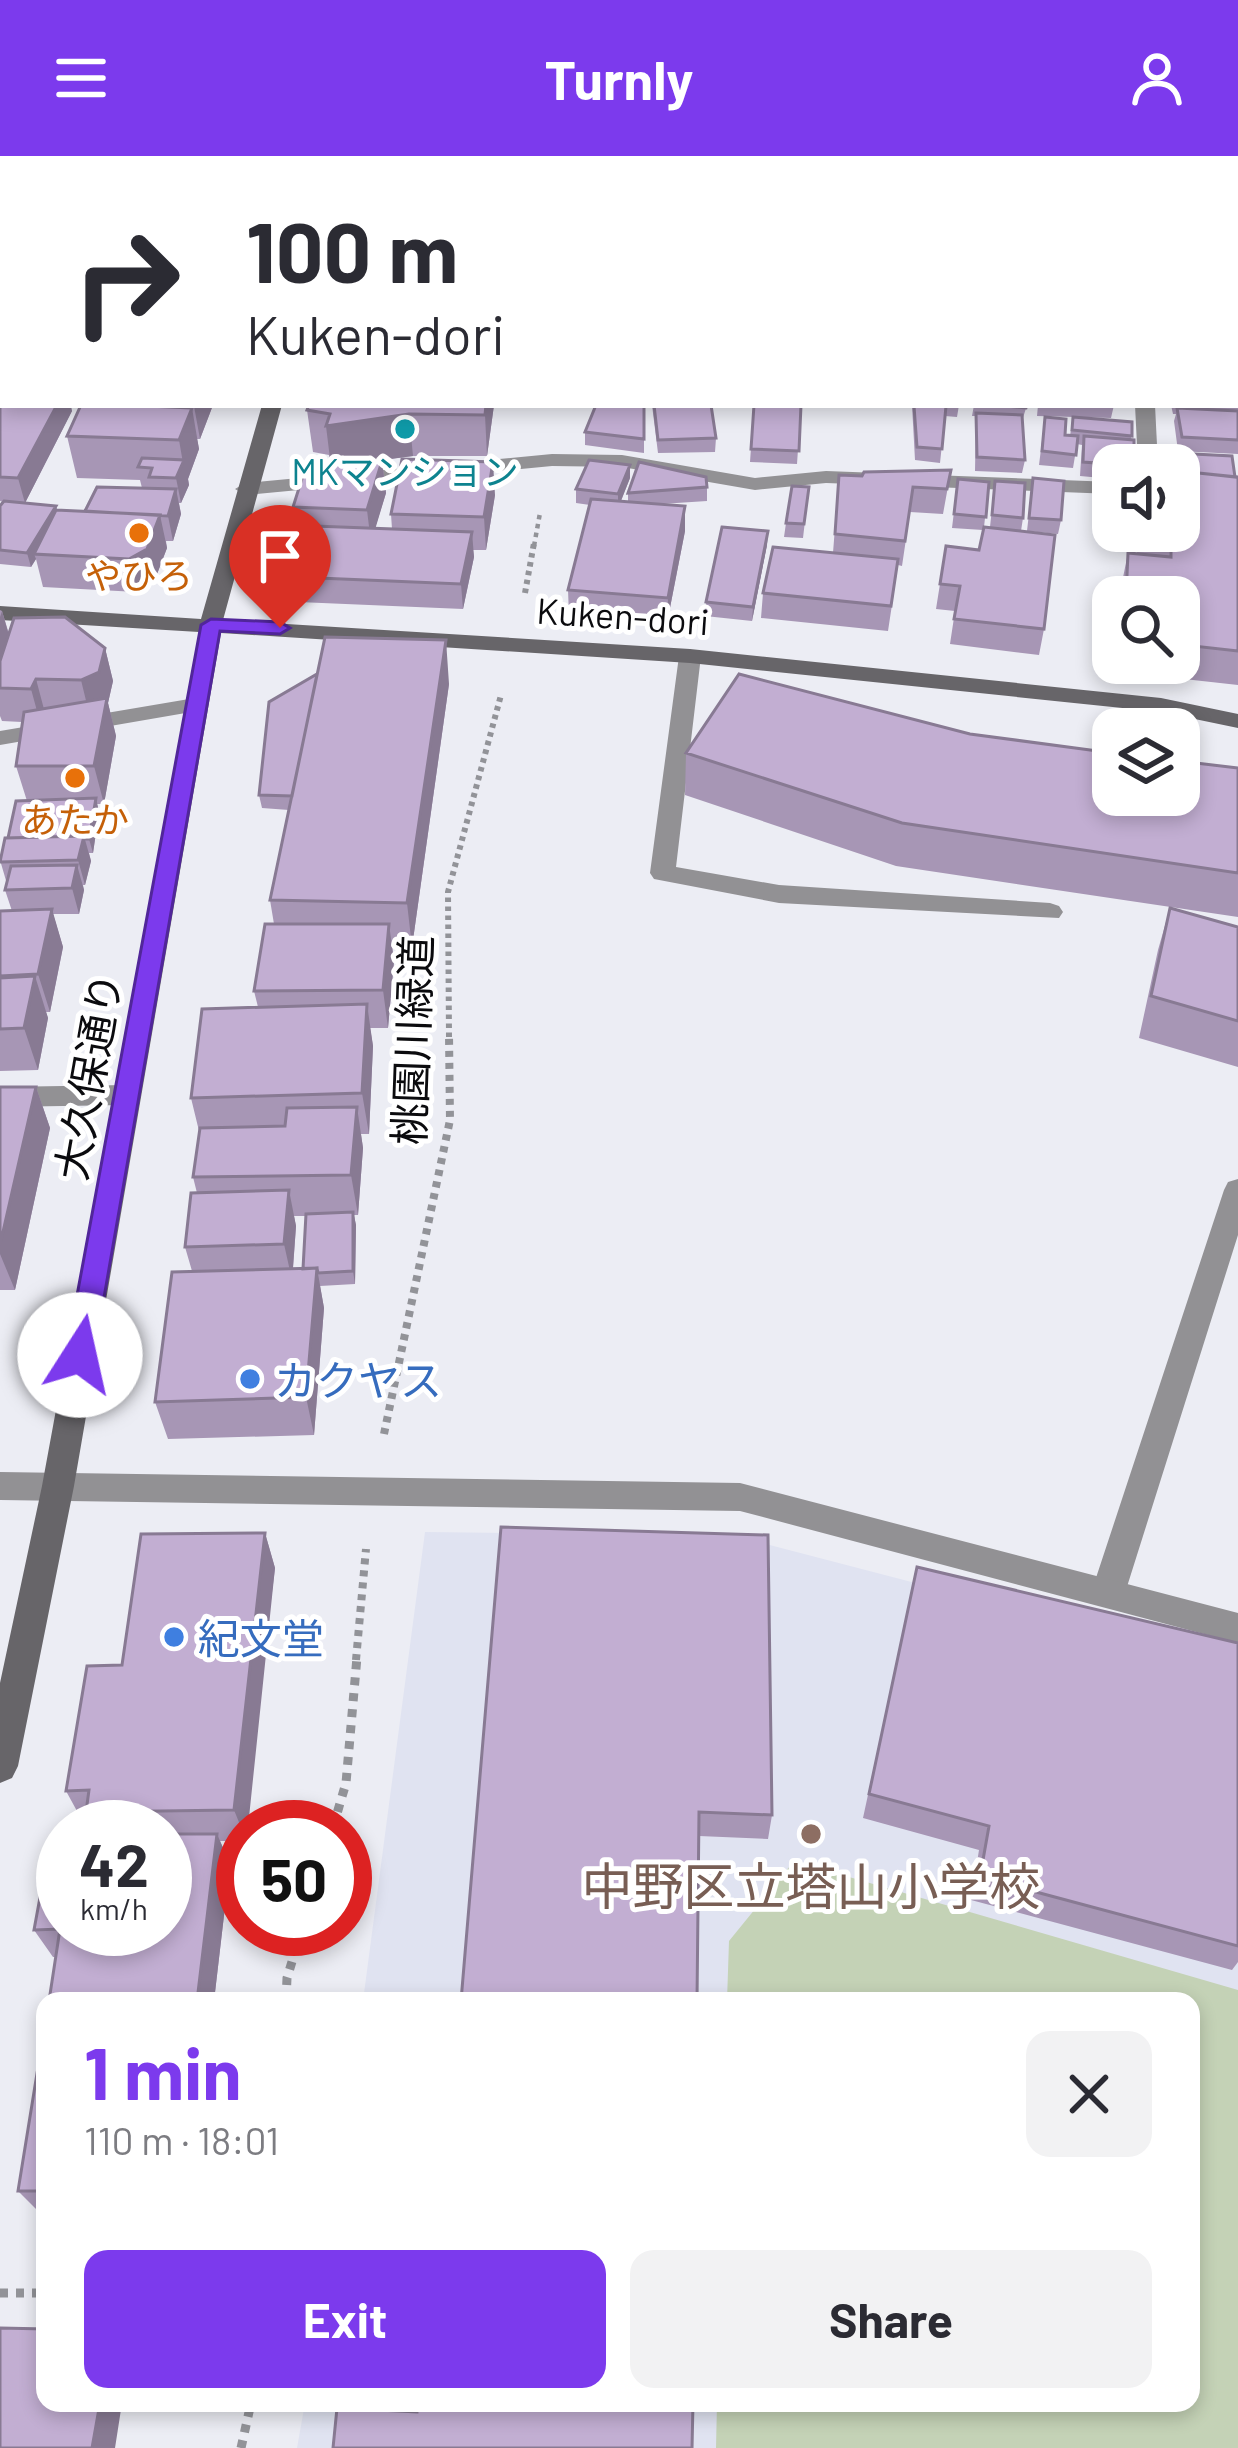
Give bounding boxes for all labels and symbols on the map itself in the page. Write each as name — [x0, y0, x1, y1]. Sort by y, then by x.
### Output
marker: MKマンション — [392, 416, 418, 442]
place label: MKマンション — [291, 449, 519, 492]
pin — [229, 505, 331, 628]
marker: やひろ — [126, 520, 152, 546]
place label: やひろ — [85, 553, 193, 596]
street label: Kuken-dori — [535, 588, 711, 642]
marker: あたか — [62, 765, 88, 791]
place label: あたか — [21, 797, 129, 840]
street label: 桃園川緑道 — [382, 934, 440, 1146]
street label: 大久保通り — [44, 968, 130, 1184]
position arrow — [17, 1292, 143, 1418]
place label: カクヤス — [274, 1354, 442, 1404]
marker: カクヤス — [237, 1366, 263, 1392]
place label: 紀文堂 — [198, 1612, 324, 1662]
marker: 紀文堂 — [161, 1624, 187, 1650]
speed limit sign: 50 — [216, 1800, 372, 1956]
marker: 中野区立塔山小学校 — [798, 1821, 824, 1847]
place label: 中野区立塔山小学校 — [581, 1854, 1041, 1915]

